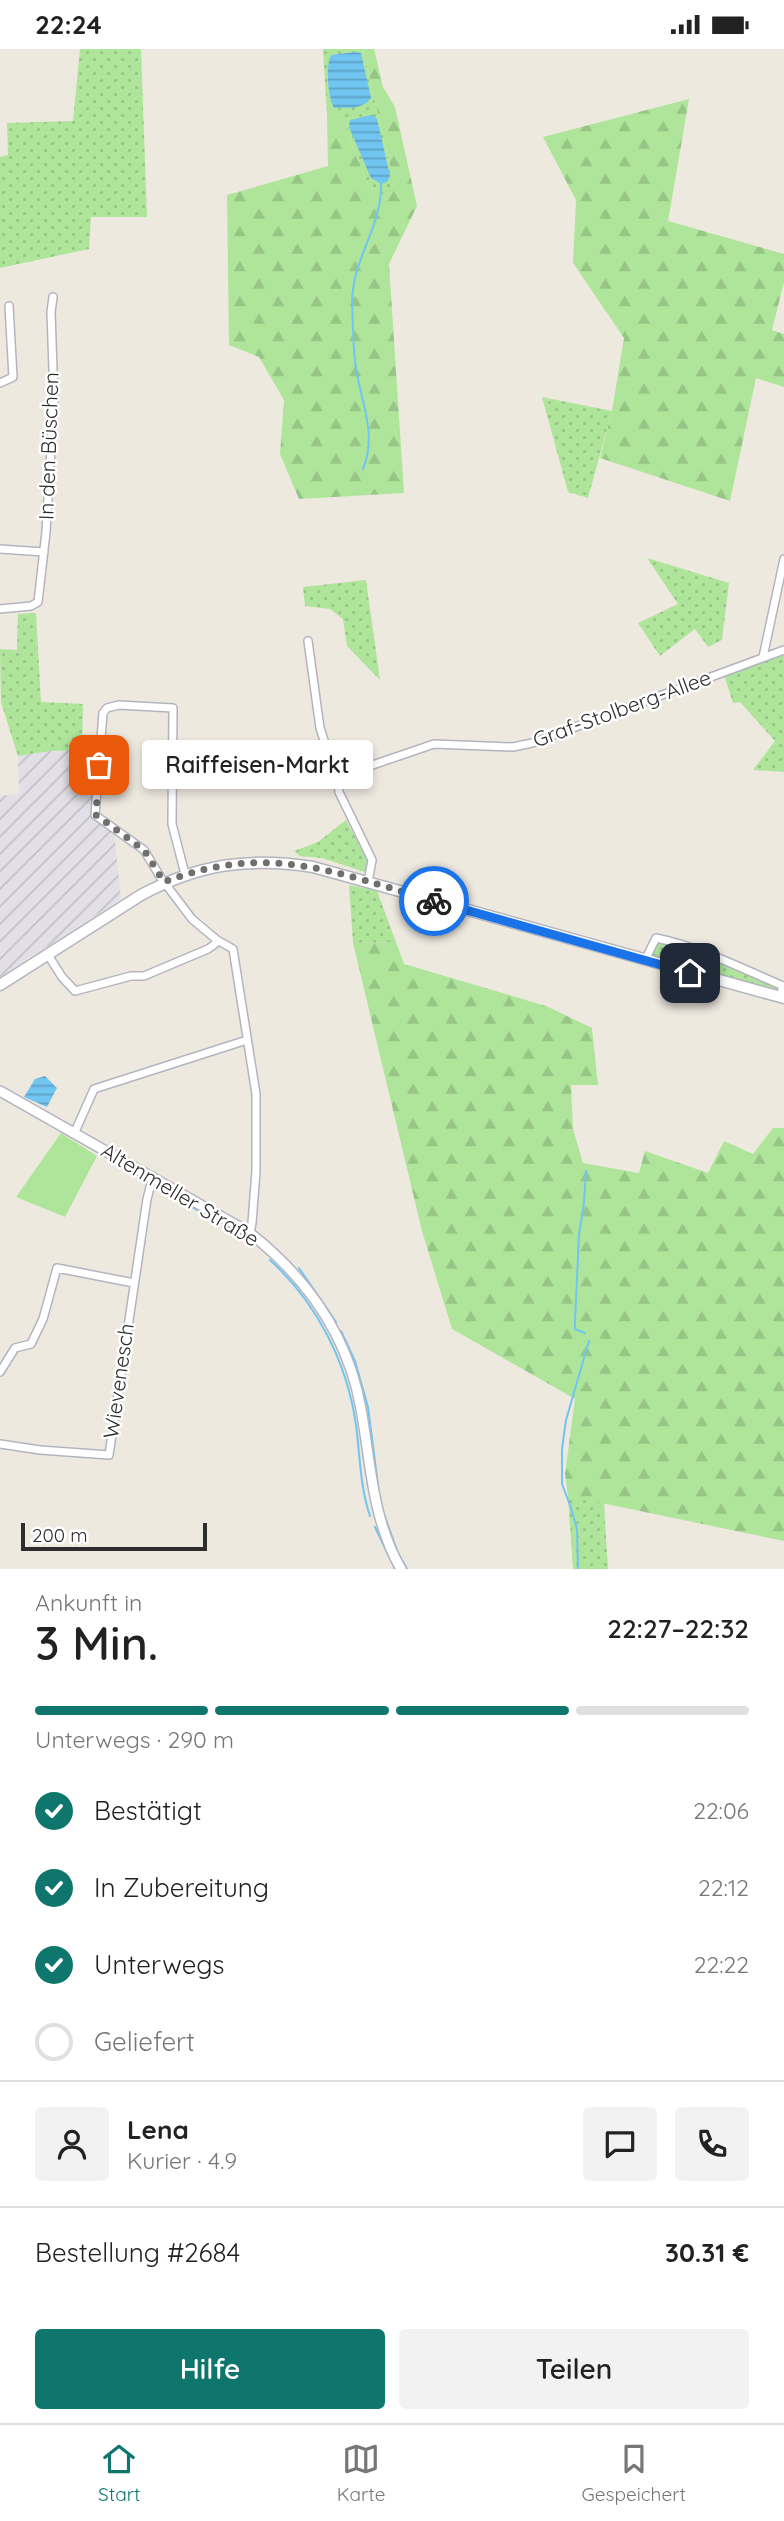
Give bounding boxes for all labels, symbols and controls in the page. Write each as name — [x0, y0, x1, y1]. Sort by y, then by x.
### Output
text: 22:24 — [35, 8, 102, 41]
street label: In den Büschen — [32, 372, 64, 520]
street label: Graf-Stolberg-Allee — [529, 664, 714, 752]
pin — [69, 735, 129, 795]
callout: Raiffeisen-Markt — [141, 741, 372, 789]
icon: bag — [80, 746, 118, 784]
text: Raiffeisen-Markt — [165, 750, 350, 779]
courier — [399, 866, 469, 936]
icon: bike — [415, 882, 453, 920]
pin — [660, 943, 720, 1003]
icon: home — [671, 954, 709, 992]
street label: Altenmeller Straße — [97, 1137, 264, 1252]
street label: Wievenesch — [97, 1322, 139, 1440]
scale bar — [21, 1520, 206, 1552]
text: 200 m — [32, 1523, 88, 1547]
text: Ankunft in — [35, 1588, 142, 1617]
text: 22:27–22:32 — [607, 1612, 749, 1645]
text: 3 Min. — [35, 1614, 158, 1672]
text: Unterwegs · 290 m — [35, 1725, 234, 1754]
icon: check — [35, 1792, 73, 1830]
text: Bestätigt — [94, 1794, 202, 1827]
text: 22:06 — [693, 1796, 749, 1825]
icon: check — [35, 1869, 73, 1907]
text: In Zubereitung — [94, 1871, 269, 1904]
text: 22:12 — [698, 1873, 749, 1902]
icon: check — [35, 1946, 73, 1984]
text: Unterwegs — [94, 1948, 225, 1981]
text: 22:22 — [694, 1950, 749, 1979]
text: Geliefert — [94, 2025, 195, 2058]
button: person — [35, 2107, 109, 2181]
button: chat — [583, 2107, 657, 2181]
button: phone — [675, 2107, 749, 2181]
text: Lena — [127, 2113, 189, 2146]
text: Kurier · 4.9 — [127, 2146, 237, 2175]
text: Bestellung #2684 — [35, 2236, 240, 2269]
text: 30.31 € — [665, 2236, 749, 2269]
button: Hilfe — [35, 2329, 385, 2409]
button: Teilen — [399, 2329, 749, 2409]
tab: Start — [98, 2440, 140, 2506]
tab: Karte — [337, 2440, 385, 2506]
tab: Gespeichert — [582, 2440, 686, 2506]

